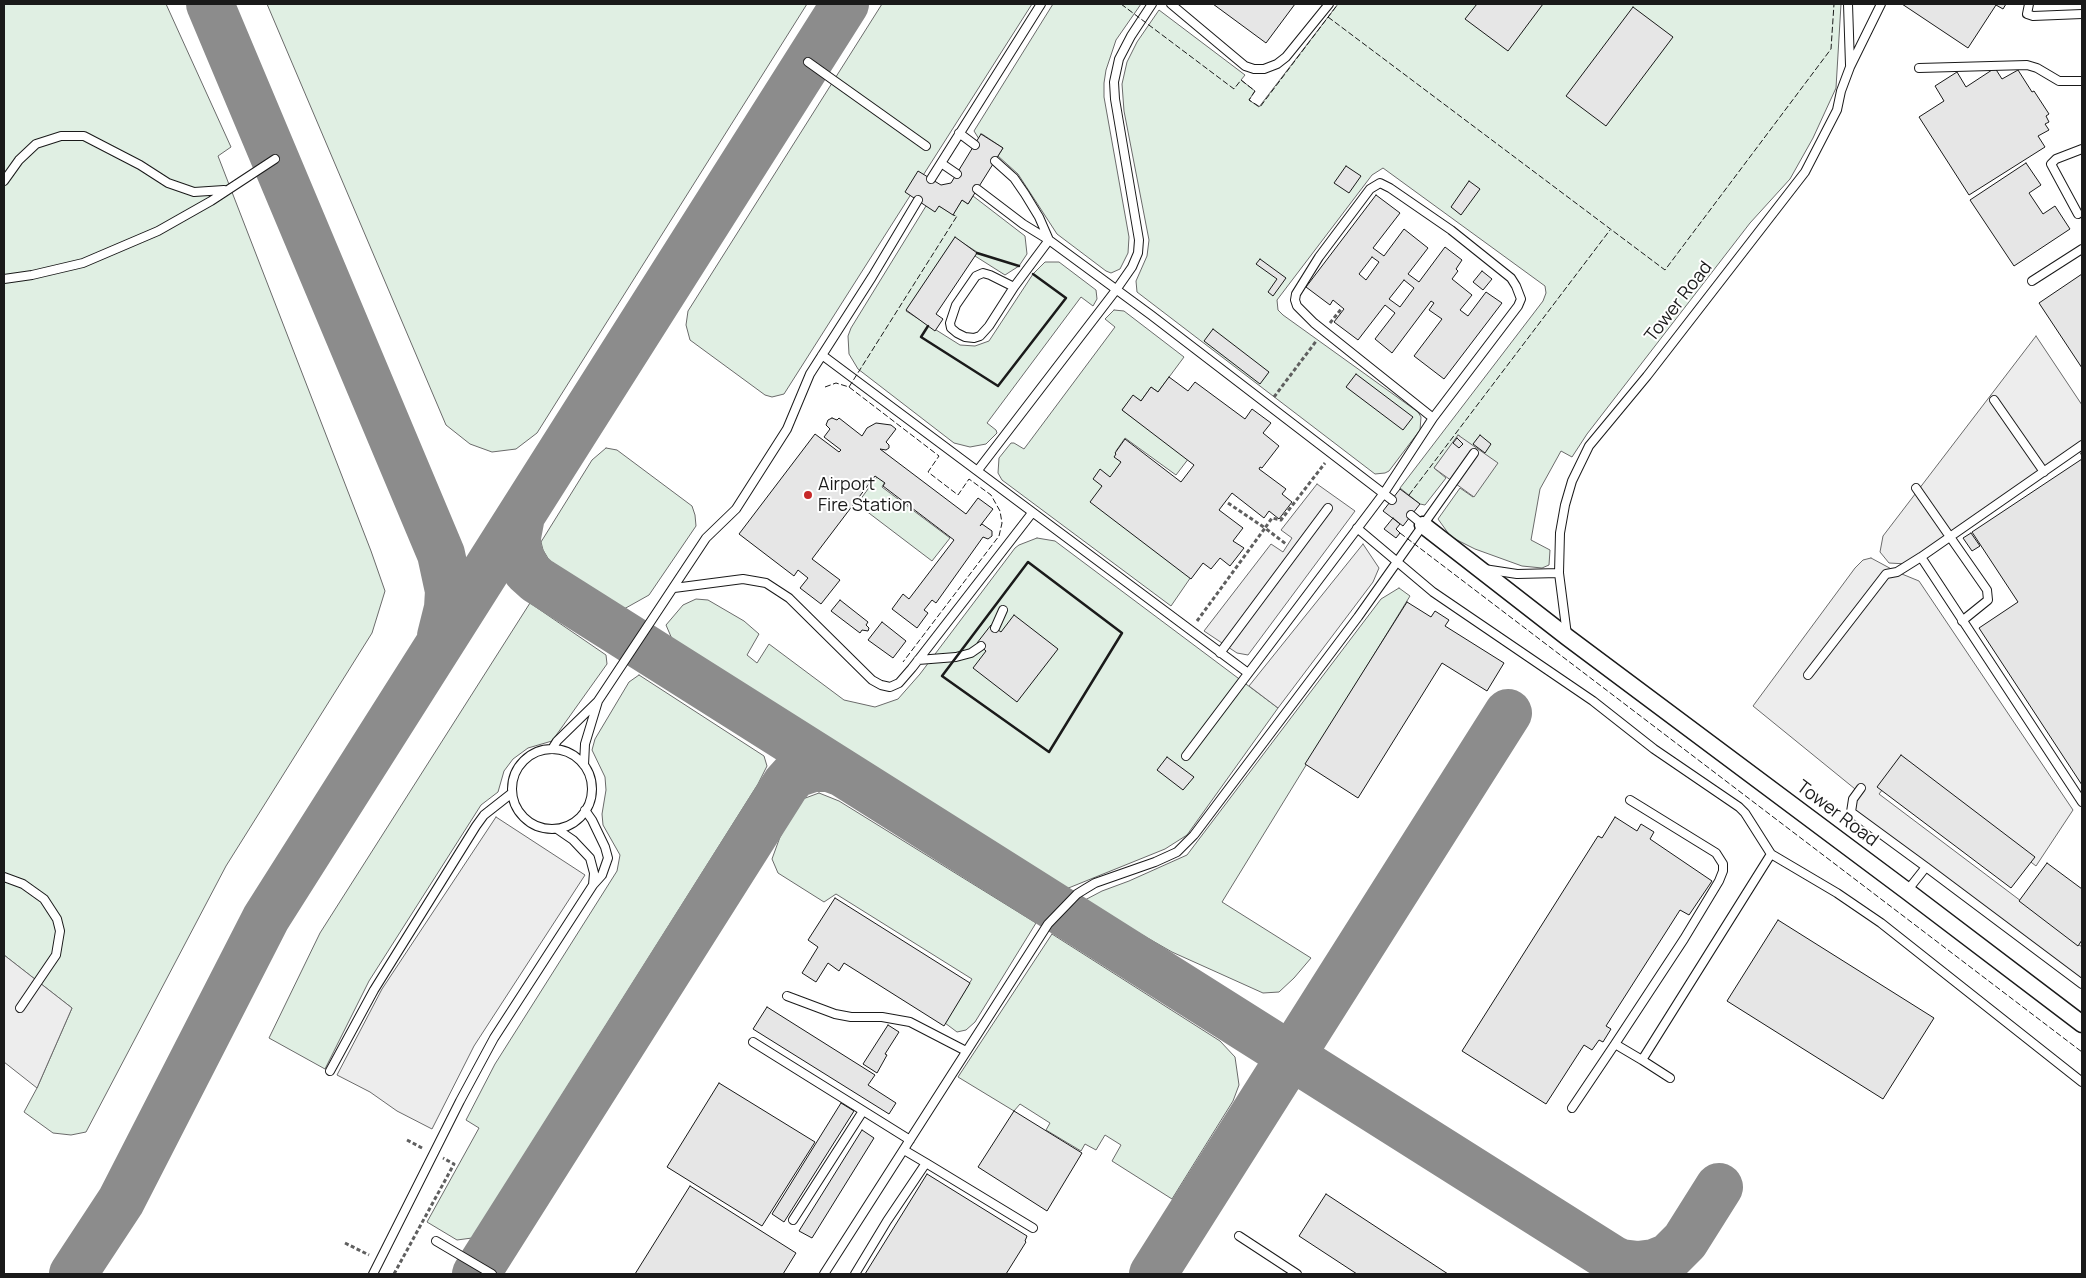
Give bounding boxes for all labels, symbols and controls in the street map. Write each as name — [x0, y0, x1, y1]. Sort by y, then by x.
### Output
street label: Tower Road — [1641, 257, 1717, 347]
place label: Airport Fire Station — [818, 474, 913, 516]
marker: Airport Fire Station — [802, 489, 814, 501]
street label: Tower Road — [1792, 776, 1882, 852]

